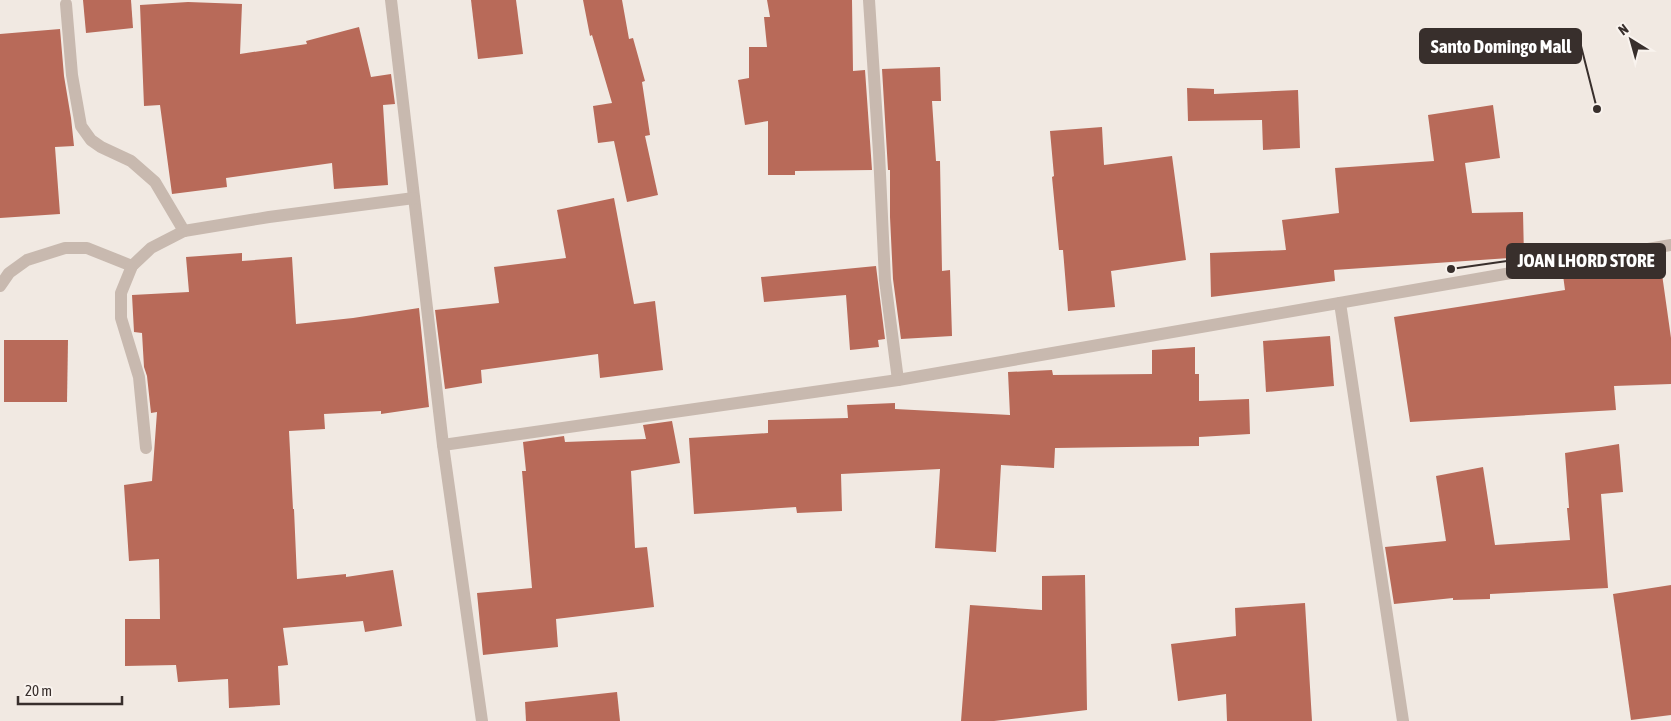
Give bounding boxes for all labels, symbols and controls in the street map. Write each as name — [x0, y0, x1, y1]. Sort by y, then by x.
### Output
north arrow — [1606, 15, 1656, 65]
text: N — [1615, 21, 1631, 38]
callout: Santo Domingo Mall — [1420, 29, 1581, 63]
text: Santo Domingo Mall — [1431, 35, 1572, 57]
callout: JOAN LHORD STORE — [1507, 244, 1665, 278]
text: JOAN LHORD STORE — [1516, 249, 1655, 271]
scale bar — [18, 674, 121, 706]
text: 20 m — [25, 682, 52, 699]

